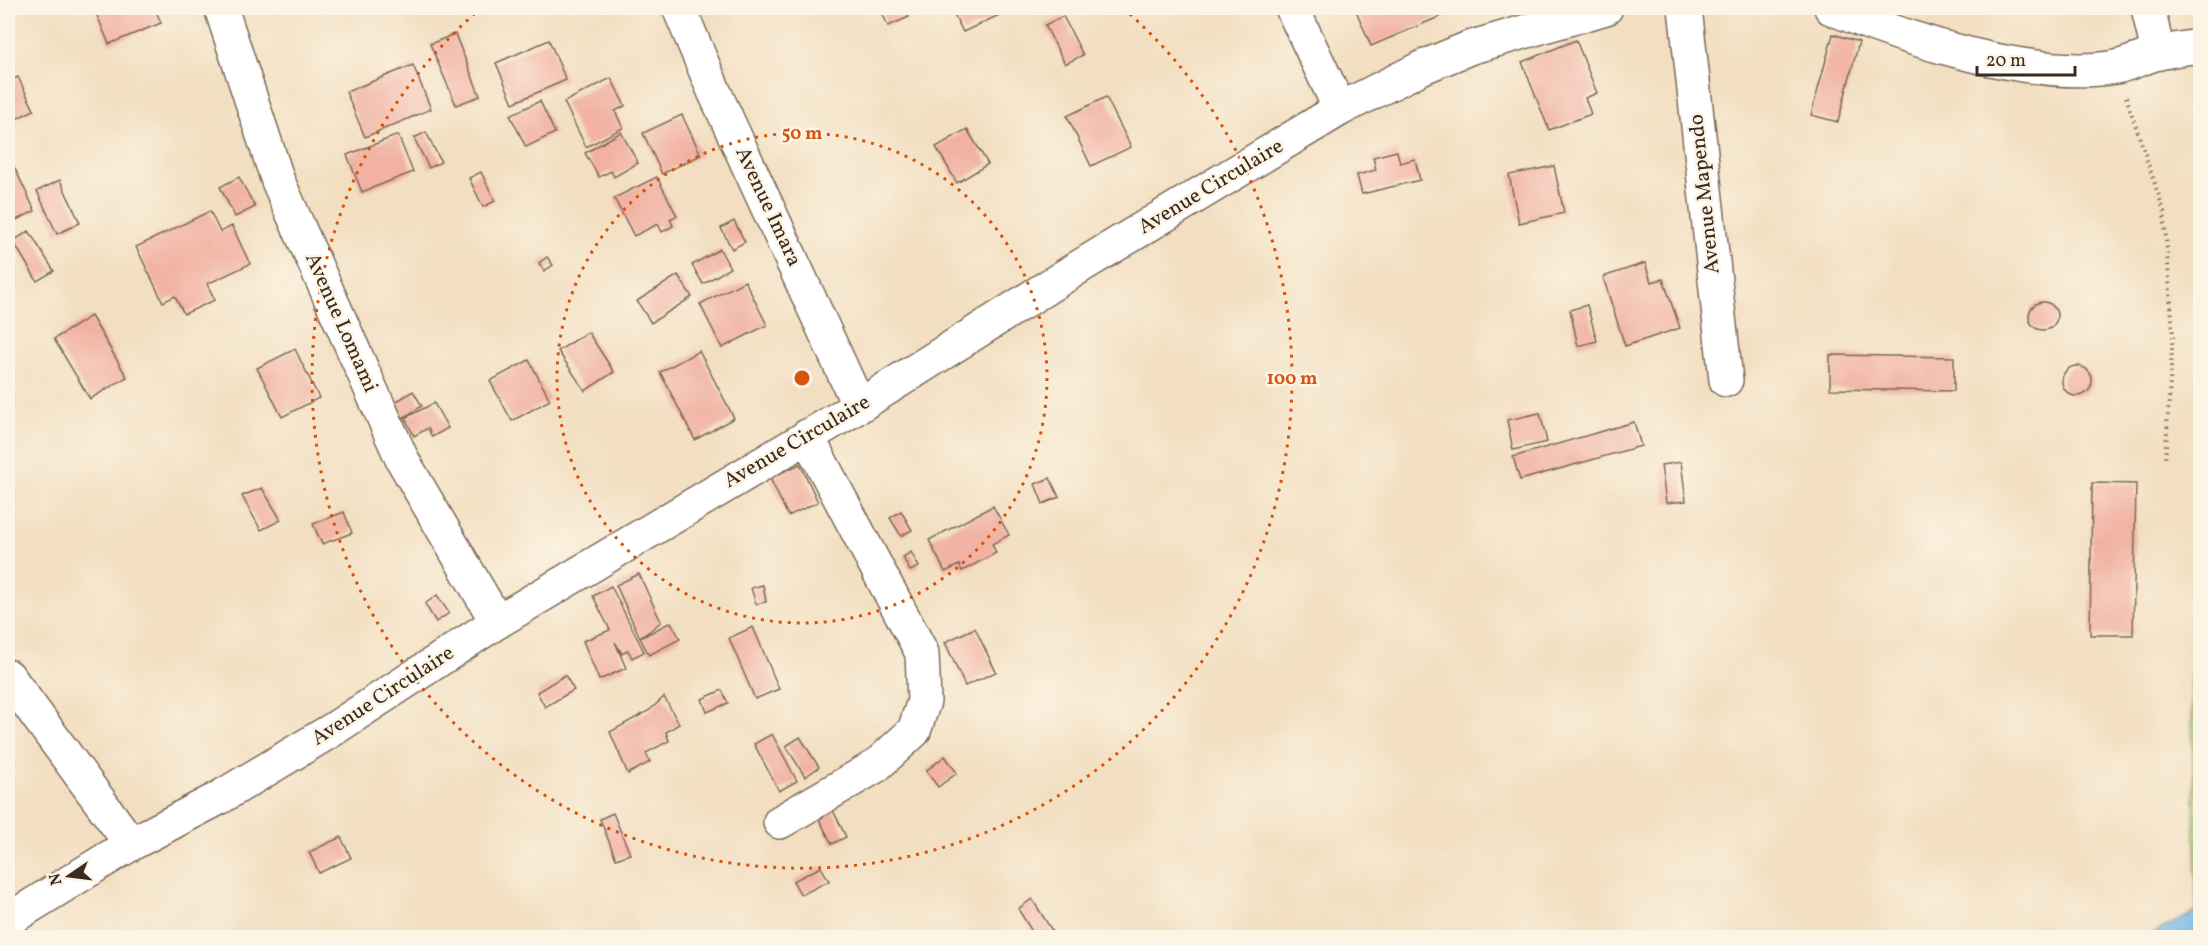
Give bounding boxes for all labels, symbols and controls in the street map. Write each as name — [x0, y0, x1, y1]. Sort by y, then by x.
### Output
scale bar — [1977, 39, 2074, 77]
text: 20 m — [1986, 49, 2026, 74]
street label: Avenue Mapendo — [1682, 113, 1728, 275]
text: 50 m — [782, 122, 822, 147]
street label: Avenue Circulaire — [1133, 132, 1289, 242]
street label: Avenue Imara — [728, 143, 808, 271]
street label: Avenue Lomami — [297, 249, 385, 397]
text: 100 m — [1267, 367, 1317, 392]
centre of rings — [792, 368, 812, 388]
street label: Avenue Circulaire — [718, 388, 876, 496]
street label: Avenue Circulaire — [306, 639, 460, 753]
north arrow — [39, 846, 99, 906]
text: N — [44, 870, 68, 887]

